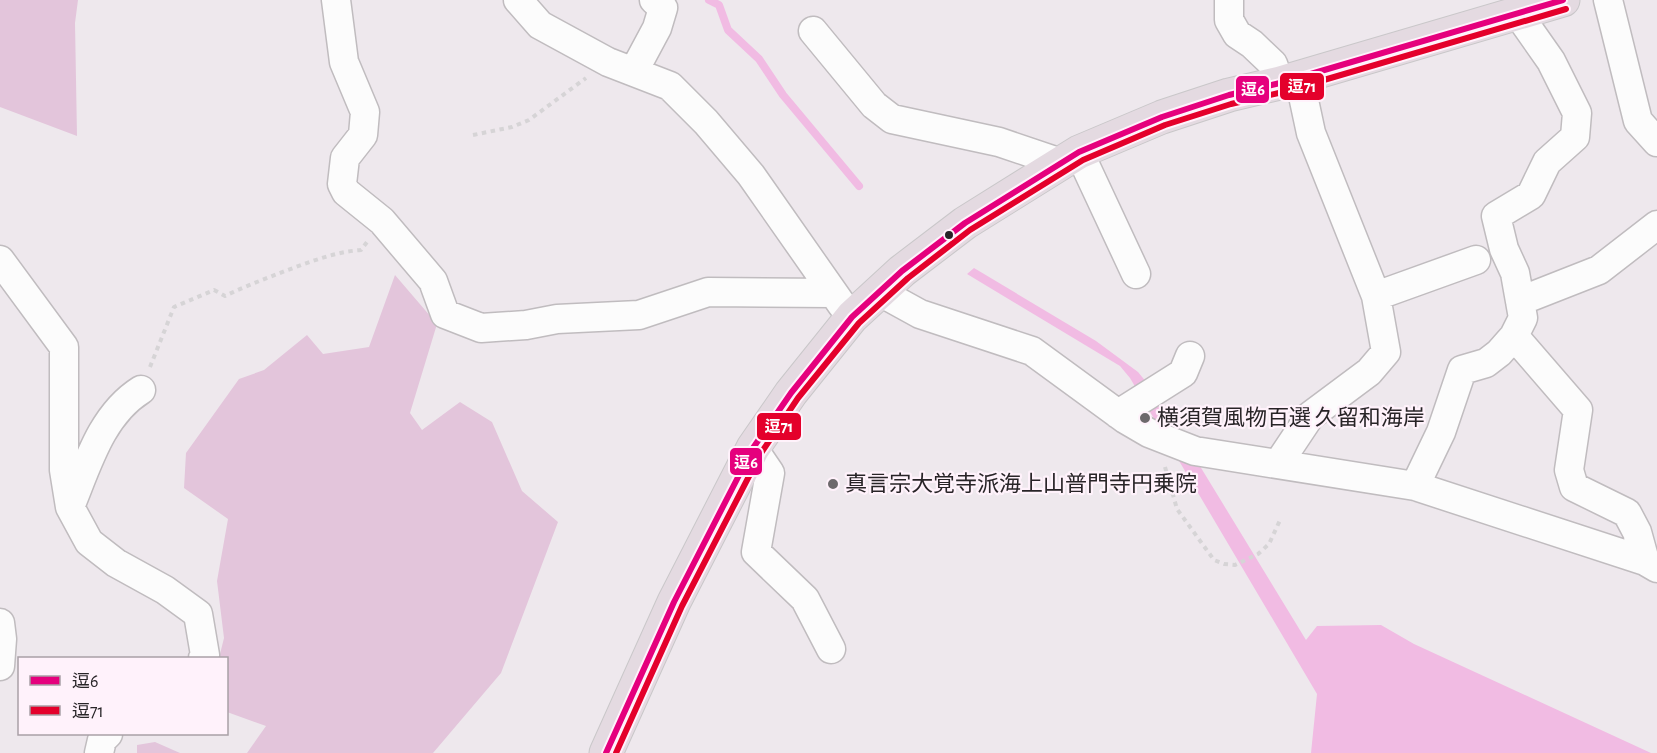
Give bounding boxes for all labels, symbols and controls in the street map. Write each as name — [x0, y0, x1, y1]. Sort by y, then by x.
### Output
line badge: 逗71 — [1279, 72, 1325, 101]
line badge: 逗6 — [1235, 75, 1270, 104]
text: 逗71 — [1288, 78, 1316, 95]
text: 逗6 — [1241, 81, 1265, 98]
unlabelled marker — [943, 229, 955, 241]
place label: 横須賀風物百選 久留和海岸 — [1157, 406, 1425, 429]
marker: 横須賀風物百選 久留和海岸 — [1138, 411, 1152, 425]
line badge: 逗71 — [756, 412, 802, 441]
text: 逗71 — [765, 418, 793, 435]
line badge: 逗6 — [729, 447, 763, 476]
text: 逗6 — [734, 454, 758, 471]
place label: 真言宗大覚寺派海上山普門寺円乗院 — [845, 472, 1197, 495]
marker: 真言宗大覚寺派海上山普門寺円乗院 — [826, 477, 840, 491]
legend — [18, 657, 228, 735]
text: 逗6 — [72, 672, 98, 691]
text: 逗71 — [72, 702, 104, 721]

